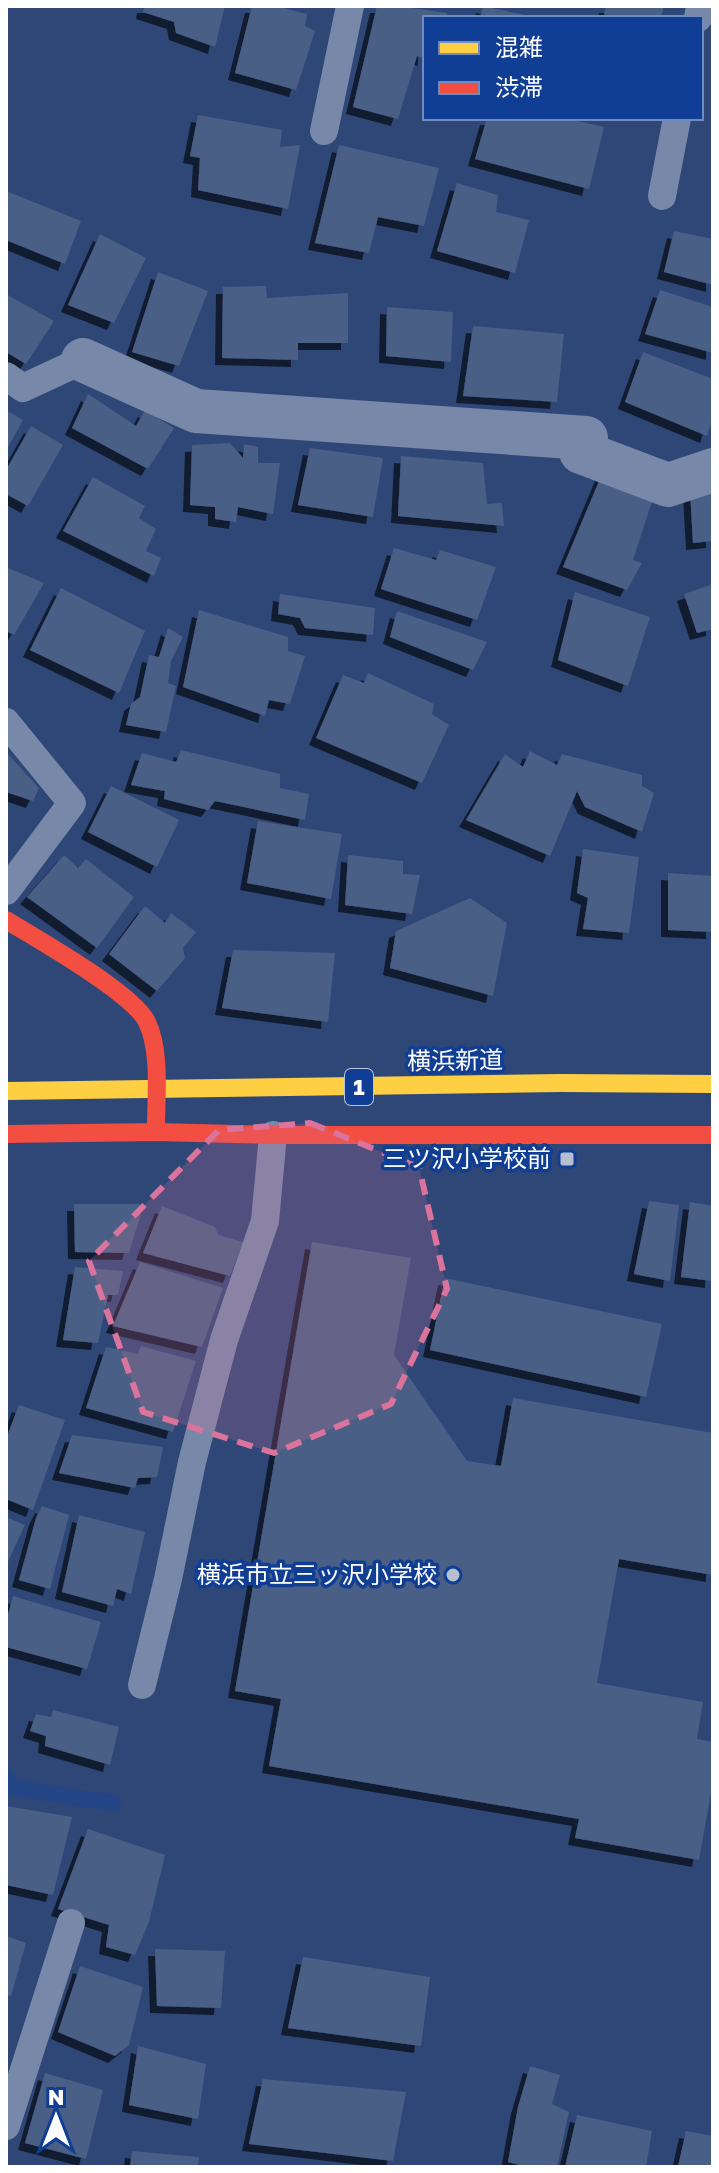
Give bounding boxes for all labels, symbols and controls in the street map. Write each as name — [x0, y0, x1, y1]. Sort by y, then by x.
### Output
legend — [423, 16, 703, 120]
text: 混雑 — [495, 32, 543, 61]
text: 渋滞 — [495, 72, 543, 101]
street label: 横浜新道 — [407, 1044, 503, 1075]
road number: 1 — [345, 1069, 373, 1105]
place label: 三ツ沢小学校前 — [383, 1143, 551, 1172]
marker: 三ツ沢小学校前 — [558, 1150, 576, 1168]
place label: 横浜市立三ッ沢小学校 — [197, 1559, 437, 1588]
marker: 横浜市立三ッ沢小学校 — [444, 1566, 462, 1584]
north arrow — [16, 2077, 96, 2157]
text: N — [48, 2083, 64, 2110]

